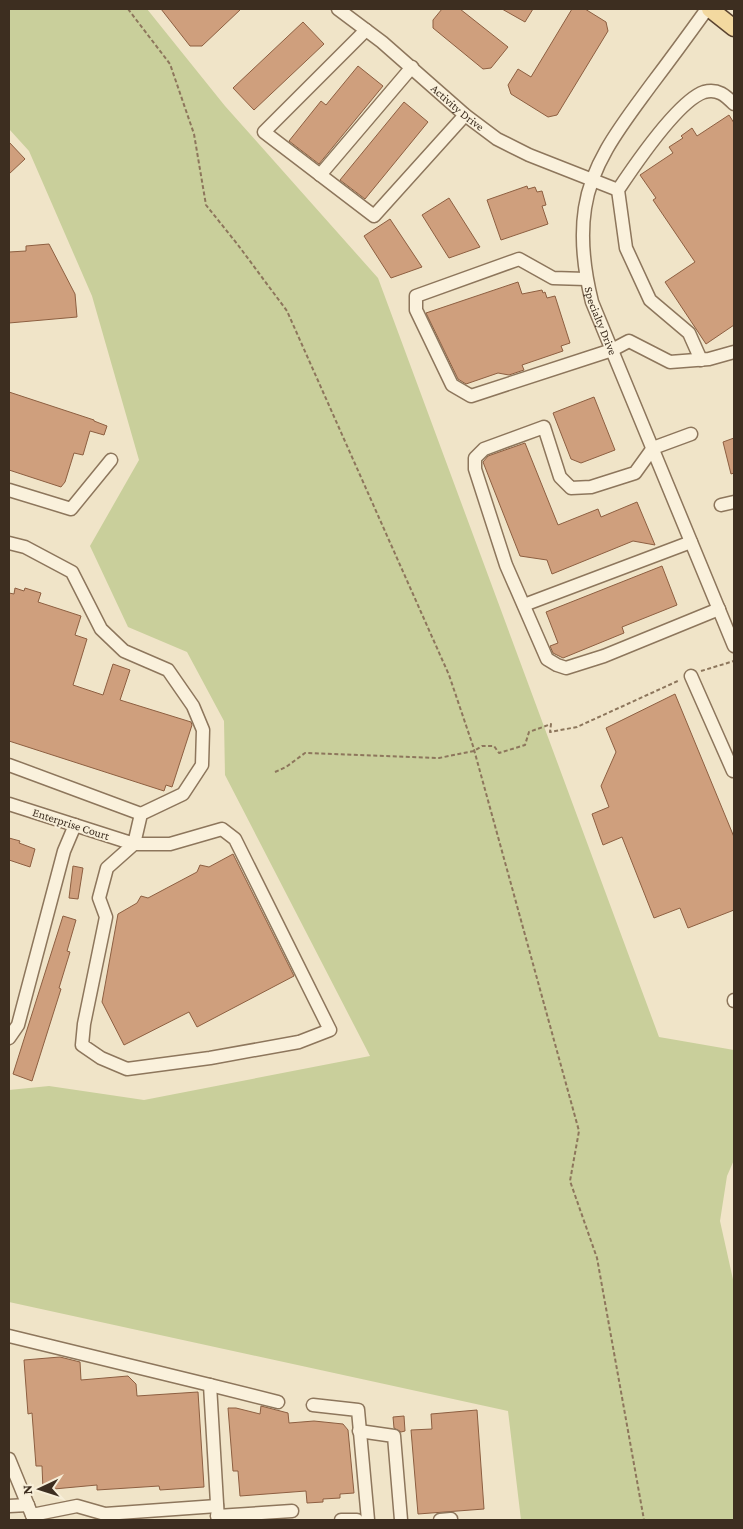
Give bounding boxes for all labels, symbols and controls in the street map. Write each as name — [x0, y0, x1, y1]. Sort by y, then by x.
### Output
street label: Activity Drive — [428, 81, 487, 134]
street label: Specialty Drive — [582, 286, 620, 357]
street label: Enterprise Court — [31, 805, 112, 843]
north arrow — [15, 1464, 65, 1514]
text: N — [19, 1484, 35, 1495]

